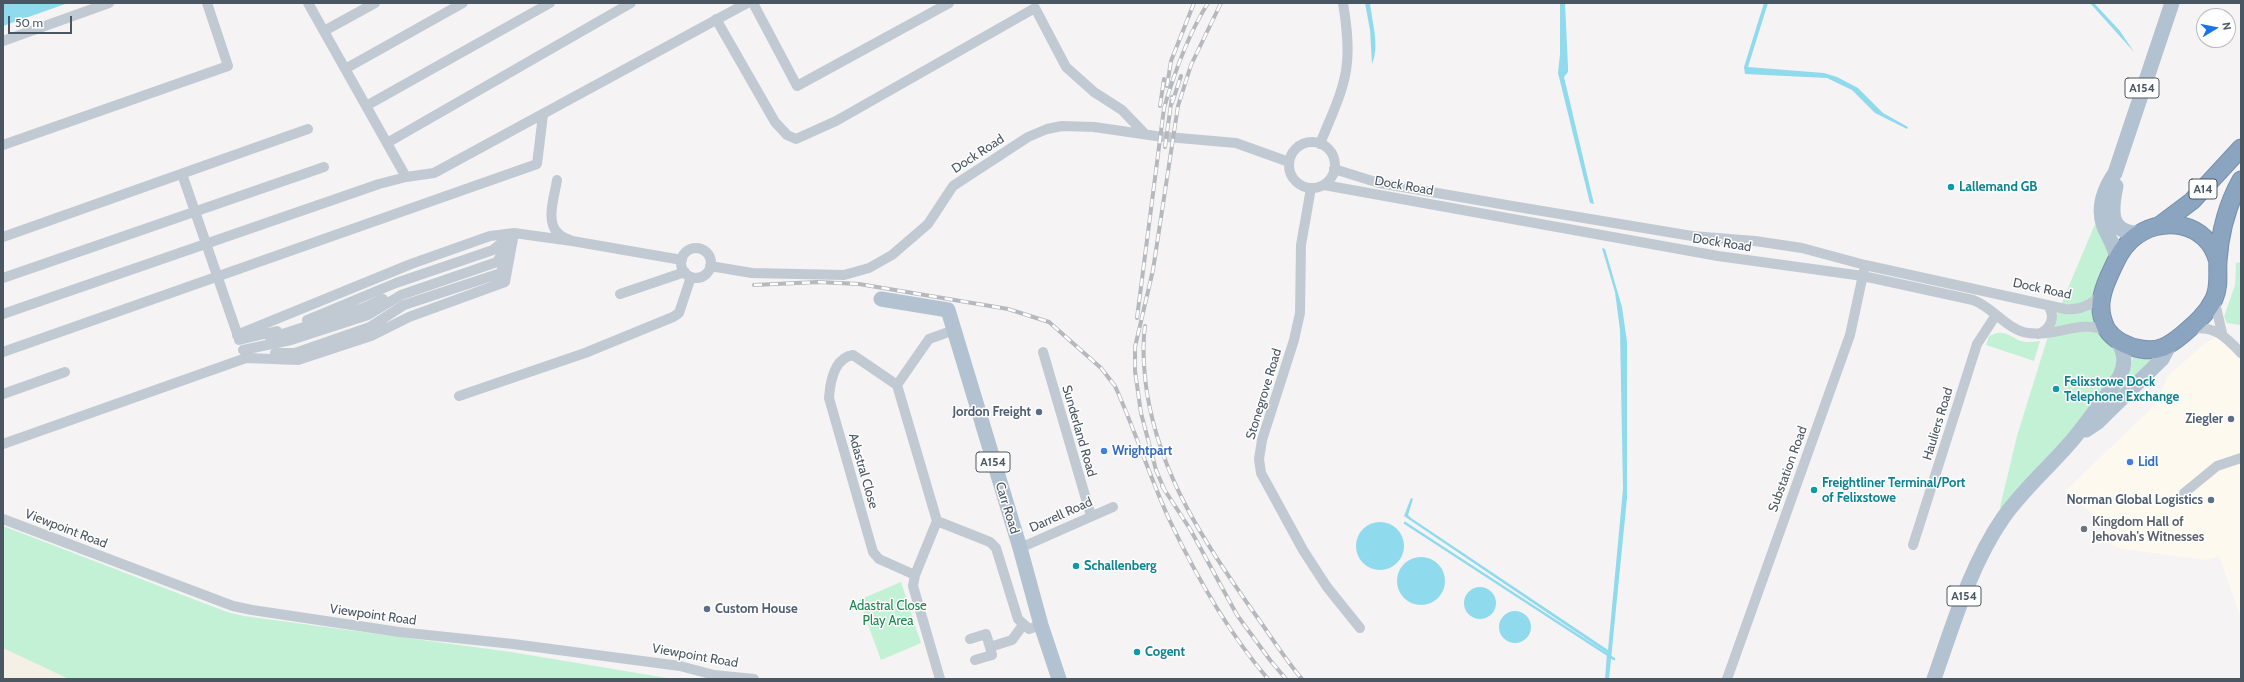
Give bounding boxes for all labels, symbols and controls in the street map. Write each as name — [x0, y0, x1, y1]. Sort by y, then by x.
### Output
scale bar — [10, 8, 74, 34]
north arrow — [2196, 8, 2236, 48]
text: 50 m — [15, 15, 43, 30]
text: N — [2219, 21, 2234, 31]
road number: A154 — [2125, 78, 2159, 98]
street label: Dock Road — [949, 131, 1007, 177]
street label: Dock Road — [1373, 173, 1435, 199]
place label: Lallemand GB — [1959, 179, 2038, 195]
road number: A14 — [2189, 179, 2217, 199]
marker: Lallemand GB — [1946, 182, 1956, 192]
street label: Dock Road — [1691, 231, 1753, 255]
street label: Dock Road — [2011, 275, 2073, 303]
street label: Stonegrove Road — [1243, 347, 1285, 441]
place label: Felixstowe Dock Telephone Exchange — [2064, 374, 2179, 405]
street label: Sunderland Road — [1058, 383, 1100, 479]
marker: Felixstowe Dock Telephone Exchange — [2051, 384, 2061, 394]
street label: Hauliers Road — [1920, 386, 1956, 462]
place label: Jordon Freight — [953, 404, 1031, 420]
marker: Jordon Freight — [1034, 407, 1044, 417]
place label: Ziegler — [2185, 411, 2223, 427]
marker: Ziegler — [2226, 414, 2236, 424]
street label: Substation Road — [1765, 424, 1811, 514]
street label: Adastral Close — [845, 432, 881, 510]
place label: Wrightpart — [1112, 443, 1172, 459]
marker: Wrightpart — [1099, 446, 1109, 456]
road number: A154 — [976, 452, 1010, 472]
place label: Lidl — [2138, 454, 2158, 470]
marker: Lidl — [2125, 457, 2135, 467]
place label: Freightliner Terminal/Port of Felixstowe — [1822, 475, 1965, 506]
street label: Carr Road — [992, 480, 1022, 536]
marker: Freightliner Terminal/Port of Felixstowe — [1809, 485, 1819, 495]
place label: Norman Global Logistics — [2067, 492, 2203, 508]
street label: Darrell Road — [1027, 494, 1095, 536]
marker: Norman Global Logistics — [2206, 495, 2216, 505]
street label: Viewpoint Road — [23, 506, 109, 552]
place label: Kingdom Hall of Jehovah's Witnesses — [2092, 514, 2204, 545]
marker: Kingdom Hall of Jehovah's Witnesses — [2079, 524, 2089, 534]
place label: Schallenberg — [1084, 558, 1157, 574]
marker: Schallenberg — [1071, 561, 1081, 571]
road number: A154 — [1947, 586, 1981, 606]
park label: Adastral Close Play Area — [849, 598, 927, 629]
street label: Viewpoint Road — [329, 601, 417, 629]
place label: Custom House — [715, 601, 798, 617]
marker: Custom House — [702, 604, 712, 614]
street label: Viewpoint Road — [651, 641, 739, 671]
place label: Cogent — [1145, 644, 1185, 660]
marker: Cogent — [1132, 647, 1142, 657]

